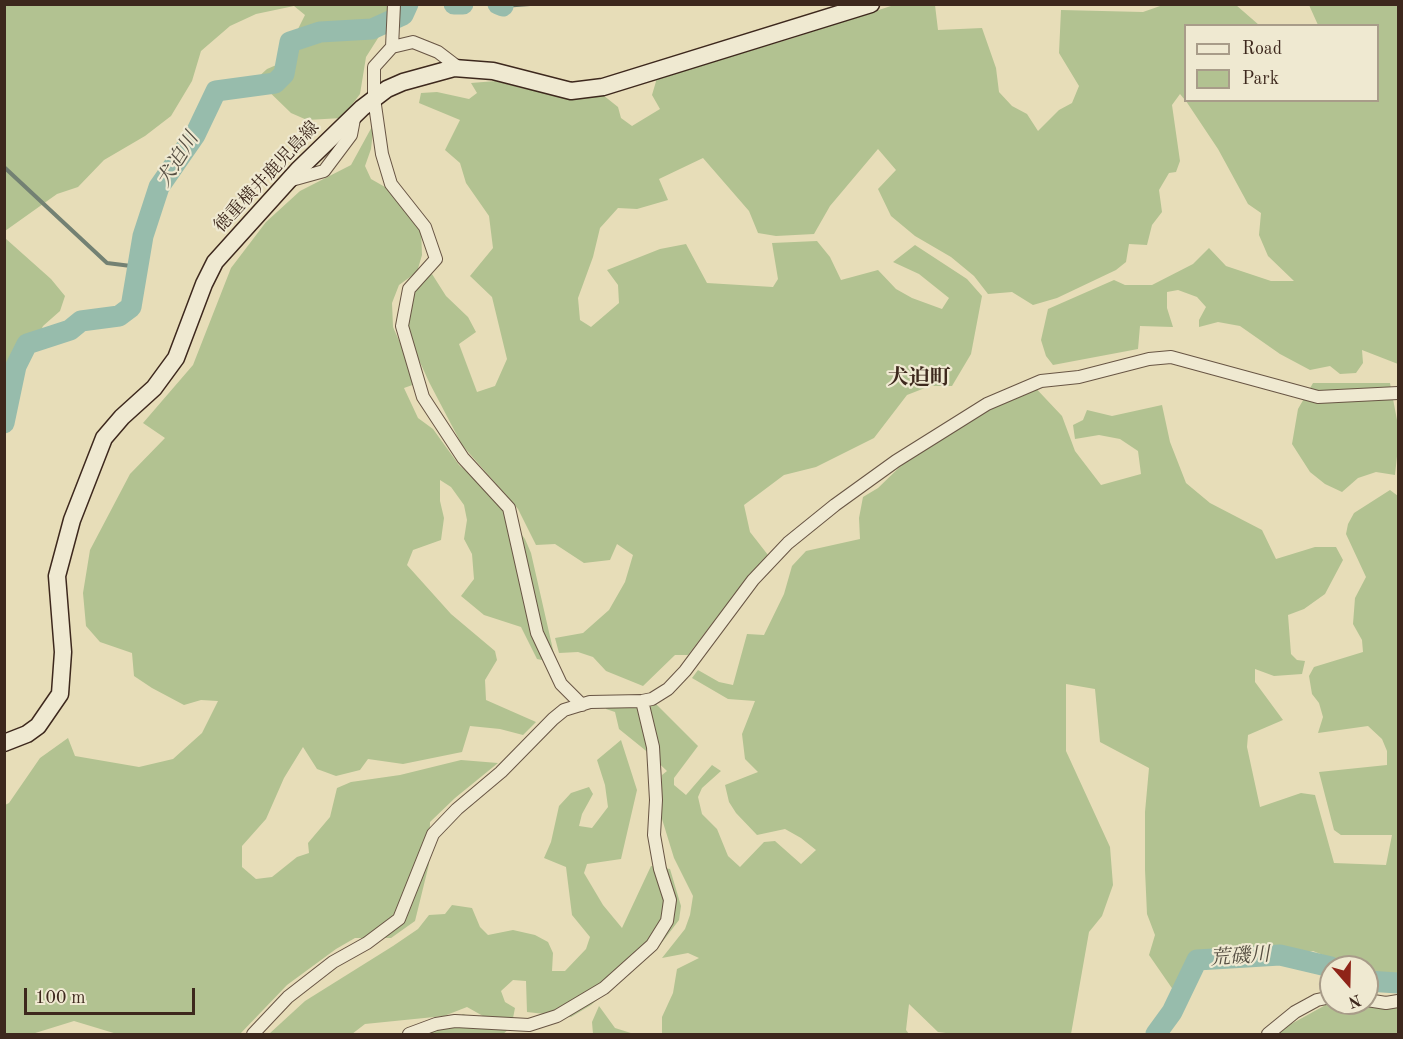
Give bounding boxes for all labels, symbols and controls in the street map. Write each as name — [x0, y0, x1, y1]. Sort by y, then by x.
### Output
legend — [1184, 24, 1379, 102]
text: Road — [1242, 40, 1282, 58]
text: Park — [1242, 70, 1279, 88]
street label: 徳重横井鹿児島線 — [210, 117, 324, 237]
water label: 犬迫川 — [152, 128, 204, 192]
district label: 犬迫町 — [888, 365, 950, 391]
water label: 荒磯川 — [1209, 943, 1271, 971]
north arrow — [1319, 955, 1379, 1015]
scale bar — [27, 976, 198, 1014]
text: 100 m — [35, 989, 86, 1007]
text: N — [1346, 990, 1363, 1010]

